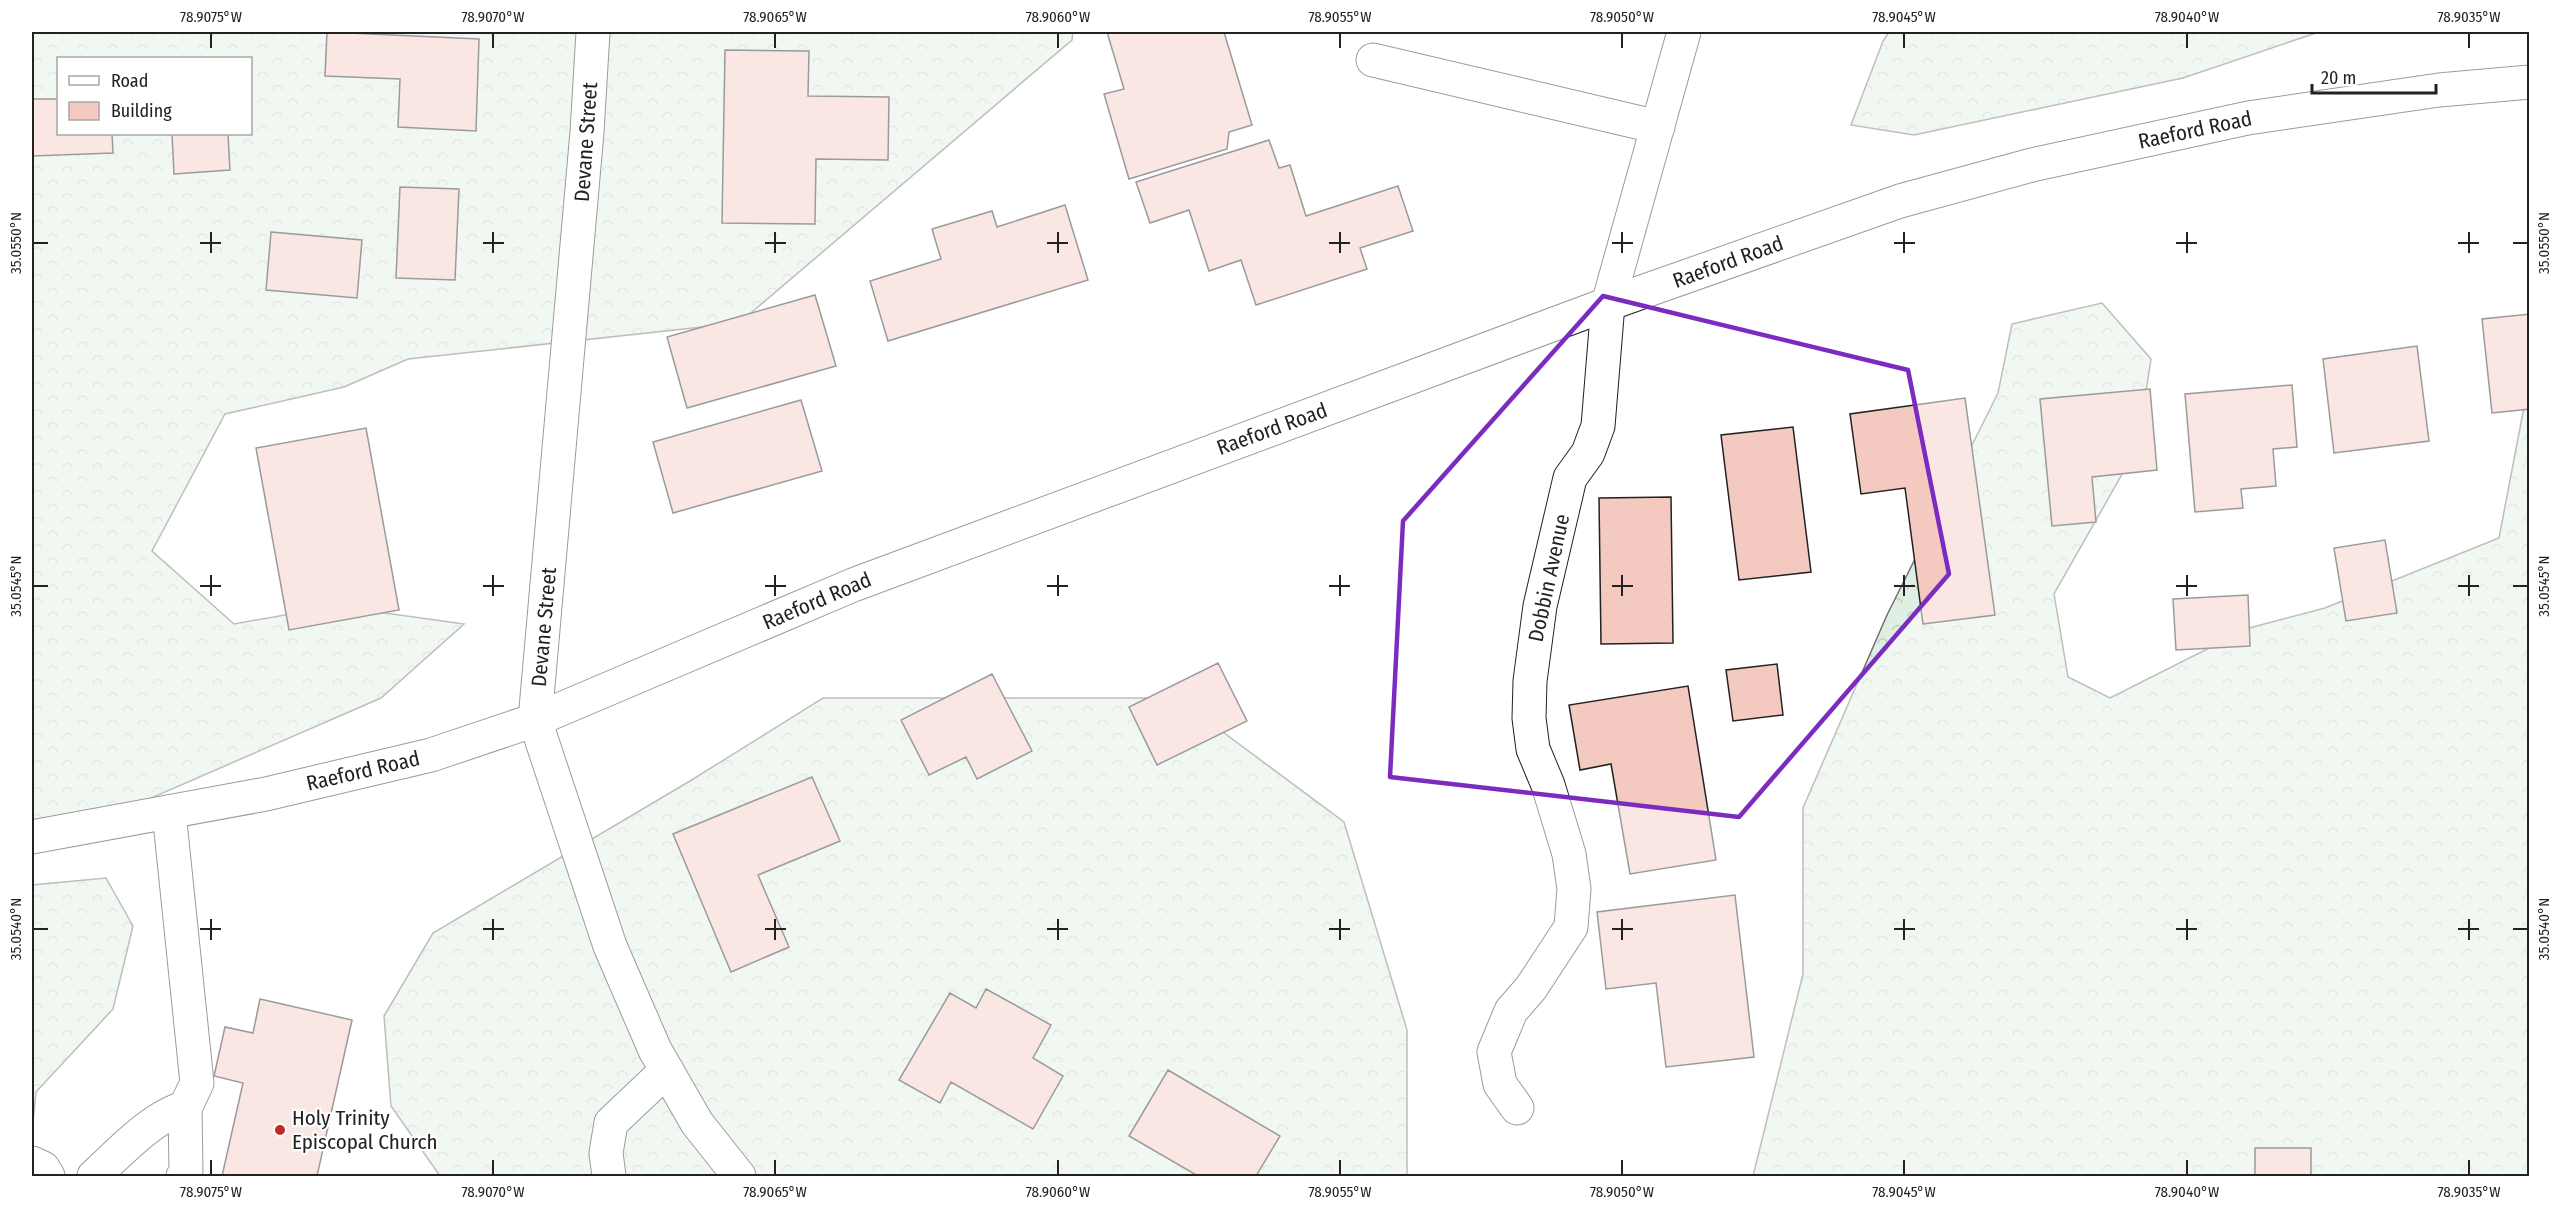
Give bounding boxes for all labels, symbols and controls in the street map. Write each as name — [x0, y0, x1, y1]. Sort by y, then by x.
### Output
text: 78.9075°W — [180, 8, 242, 26]
text: 78.9070°W — [462, 8, 524, 26]
text: 78.9065°W — [743, 8, 807, 26]
text: 78.9060°W — [1026, 8, 1090, 26]
text: 78.9055°W — [1308, 8, 1372, 26]
text: 78.9050°W — [1590, 8, 1654, 26]
text: 78.9045°W — [1872, 8, 1936, 26]
text: 78.9040°W — [2155, 8, 2219, 26]
text: 78.9035°W — [2438, 8, 2500, 26]
legend — [57, 57, 252, 135]
scale bar — [2312, 57, 2436, 95]
text: 20 m — [2321, 67, 2356, 89]
text: Road — [111, 70, 148, 92]
street label: Devane Street — [569, 81, 603, 203]
text: Building — [111, 100, 172, 122]
street label: Raeford Road — [2136, 105, 2254, 155]
text: 35.0550°N — [7, 212, 25, 274]
text: 35.0550°N — [2535, 212, 2553, 274]
street label: Raeford Road — [1669, 230, 1787, 294]
street label: Raeford Road — [1213, 397, 1331, 461]
street label: Dobbin Avenue — [1523, 512, 1575, 644]
text: 35.0545°N — [7, 555, 25, 617]
text: 35.0545°N — [2535, 555, 2553, 617]
street label: Devane Street — [526, 566, 562, 688]
street label: Raeford Road — [759, 566, 875, 636]
street label: Raeford Road — [304, 745, 422, 797]
text: 35.0540°N — [7, 898, 25, 960]
text: 35.0540°N — [2535, 898, 2553, 960]
place label: Holy Trinity Episcopal Church — [292, 1105, 438, 1155]
marker: Holy Trinity Episcopal Church — [273, 1123, 287, 1137]
text: 78.9075°W — [180, 1183, 242, 1201]
text: 78.9070°W — [462, 1183, 524, 1201]
text: 78.9065°W — [743, 1183, 807, 1201]
text: 78.9060°W — [1026, 1183, 1090, 1201]
text: 78.9055°W — [1308, 1183, 1372, 1201]
text: 78.9050°W — [1590, 1183, 1654, 1201]
text: 78.9045°W — [1872, 1183, 1936, 1201]
text: 78.9040°W — [2155, 1183, 2219, 1201]
text: 78.9035°W — [2438, 1183, 2500, 1201]

